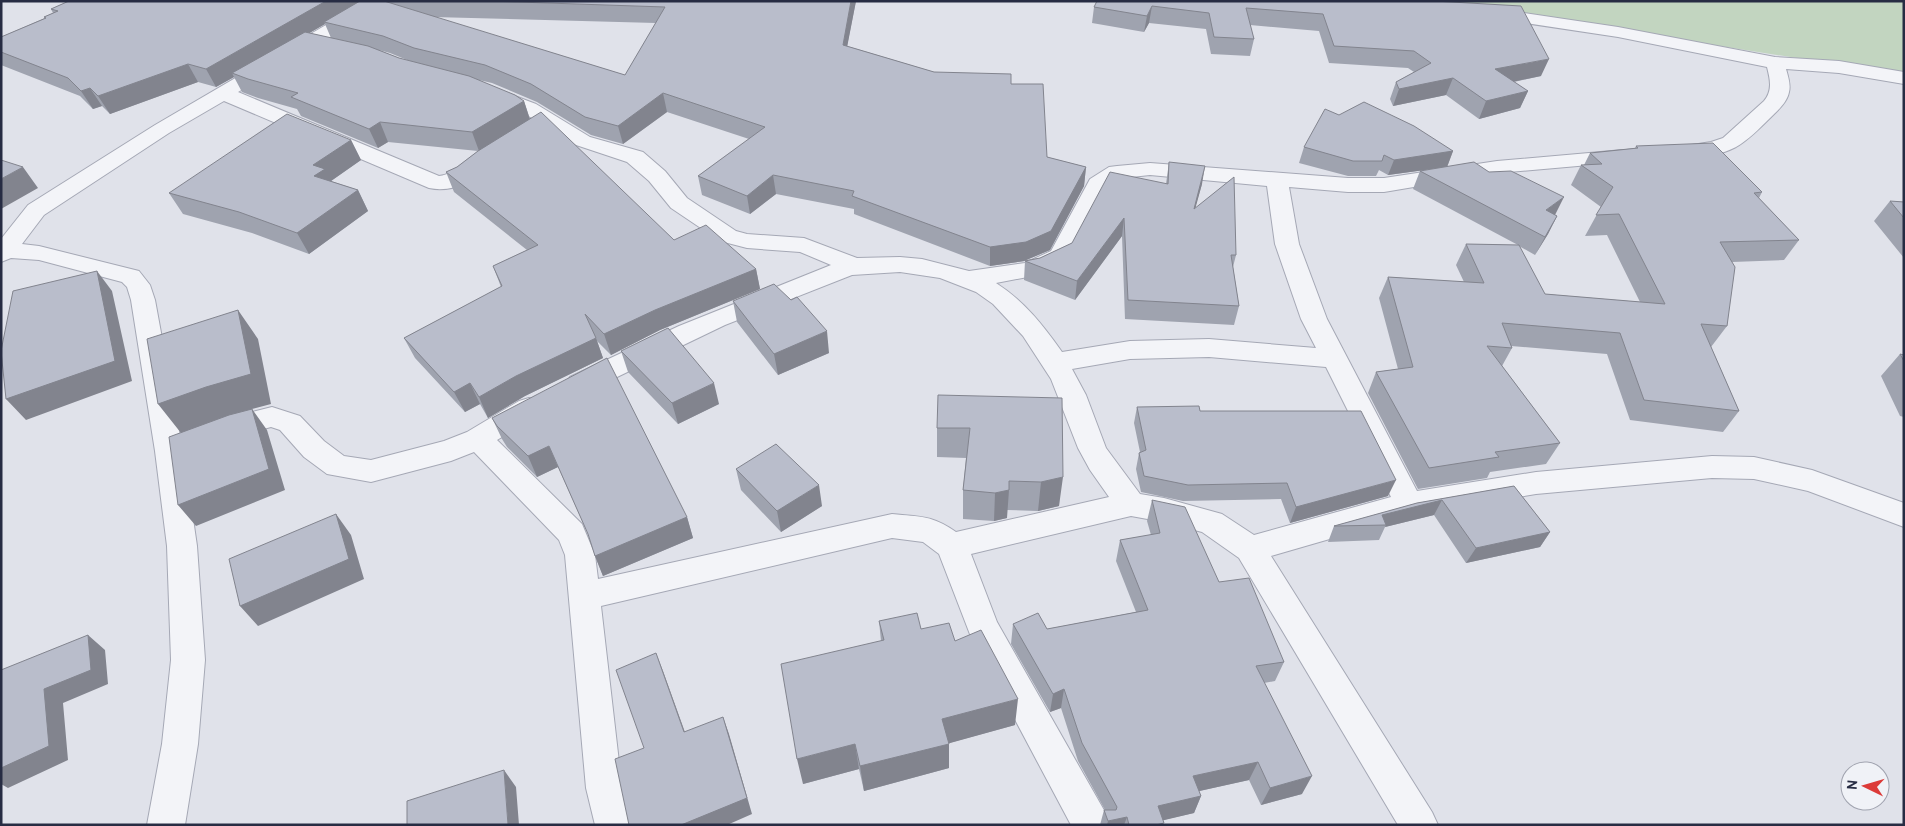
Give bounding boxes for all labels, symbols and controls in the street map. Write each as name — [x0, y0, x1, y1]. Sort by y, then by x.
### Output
north arrow — [1840, 761, 1890, 811]
text: N — [1845, 779, 1862, 791]

